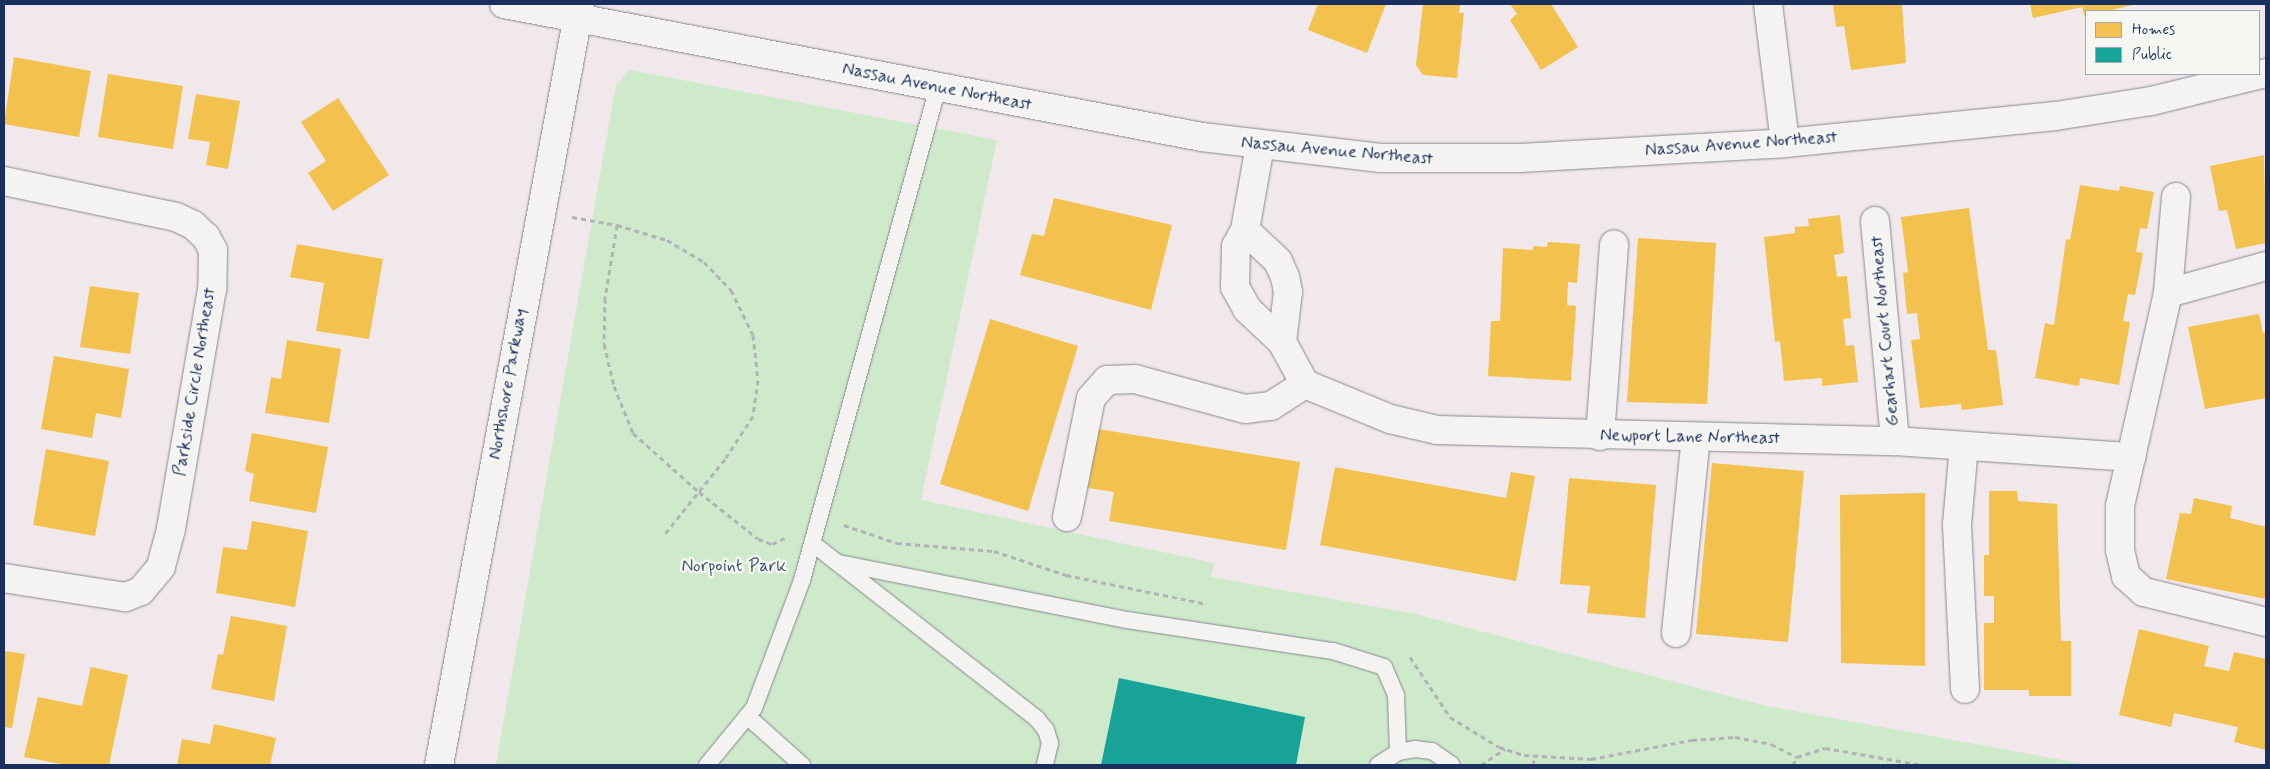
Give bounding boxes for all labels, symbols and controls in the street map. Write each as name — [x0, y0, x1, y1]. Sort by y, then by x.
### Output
legend — [2085, 10, 2260, 75]
text: Homes — [2132, 20, 2175, 40]
text: Public — [2132, 45, 2172, 65]
street label: Nassau Avenue Northeast — [840, 58, 1034, 116]
street label: Nassau Avenue Northeast — [1644, 126, 1838, 162]
street label: Nassau Avenue Northeast — [1240, 132, 1434, 170]
street label: Gearhart Court Northeast — [1866, 233, 1904, 429]
street label: Parkside Circle Northeast — [169, 285, 221, 479]
street label: Northshore Parkway — [484, 308, 532, 460]
street label: Newport Lane Northeast — [1599, 425, 1781, 449]
park label: Norpoint Park — [683, 555, 785, 577]

